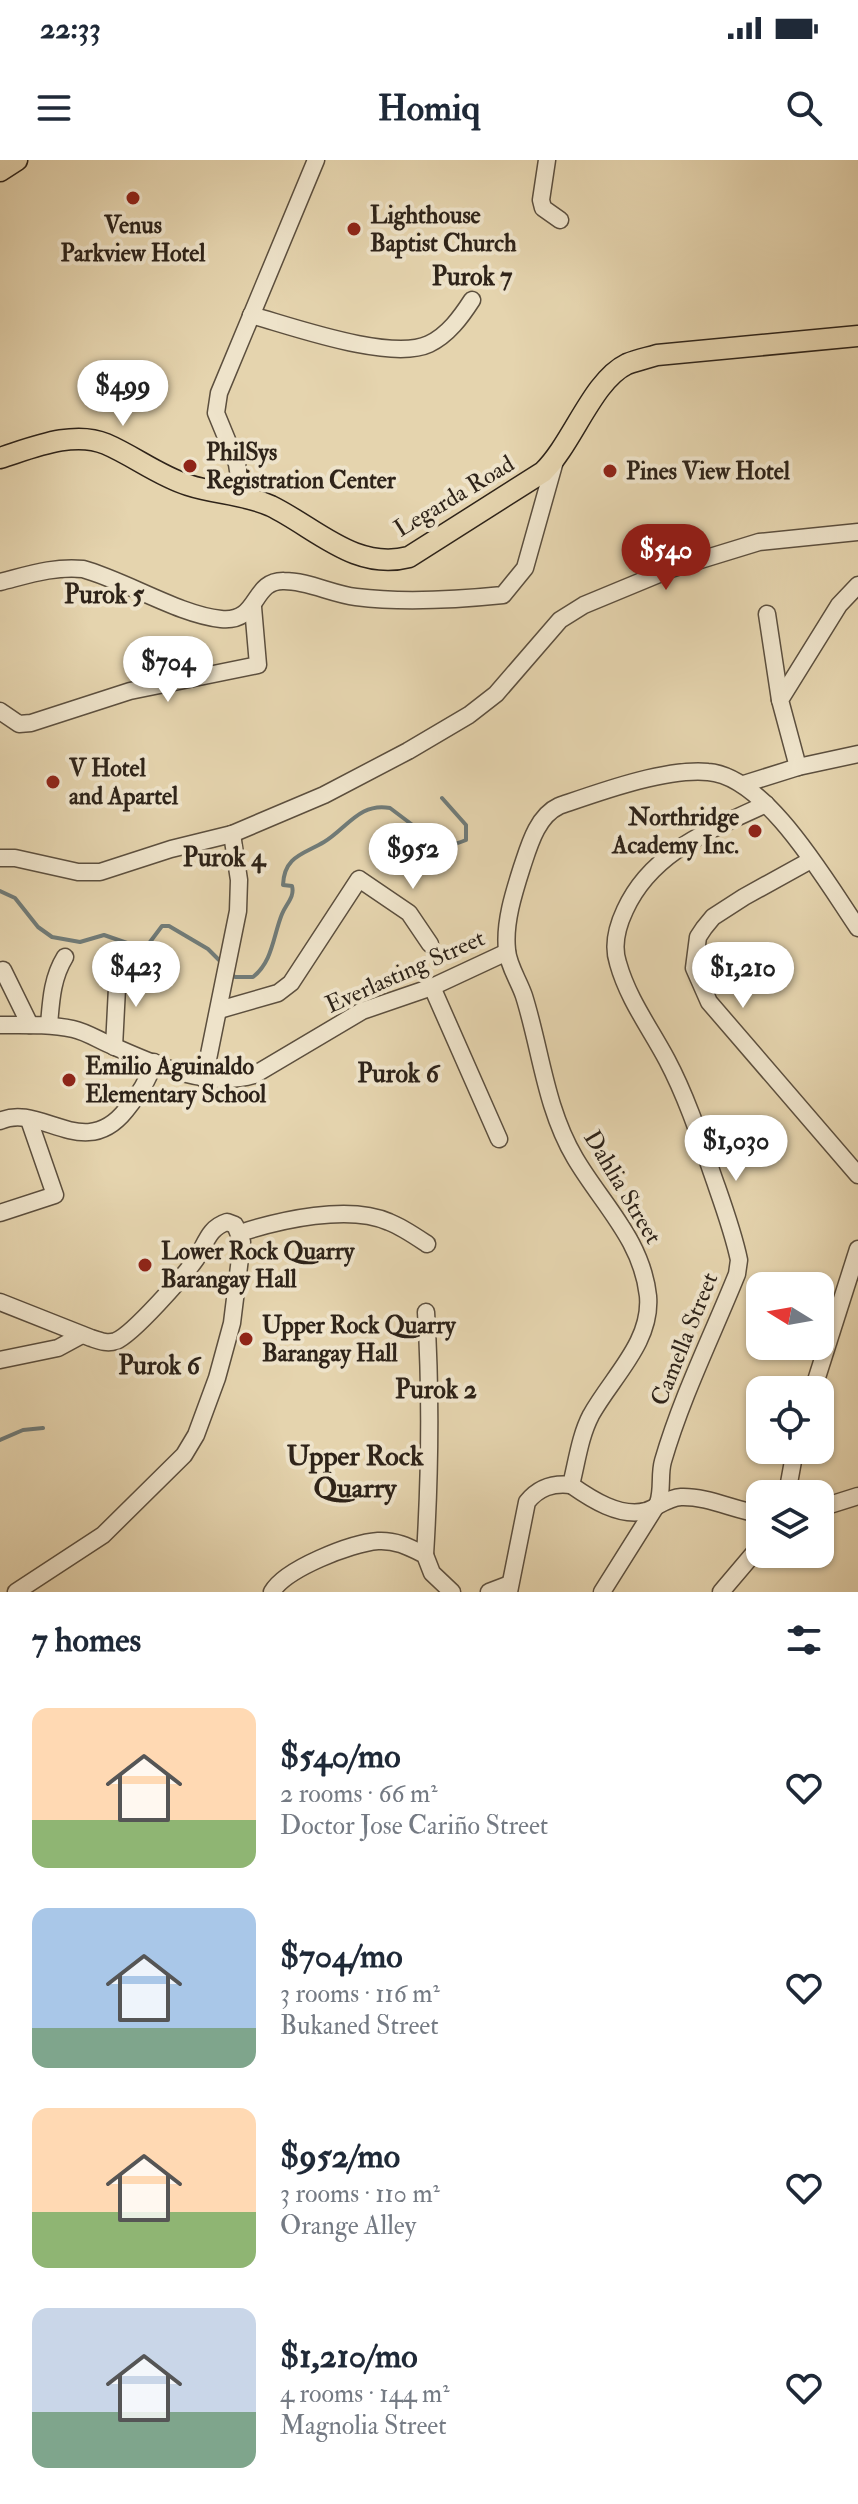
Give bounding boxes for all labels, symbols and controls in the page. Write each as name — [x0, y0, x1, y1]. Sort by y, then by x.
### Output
text: 22:33 — [40, 10, 101, 47]
icon: menu — [32, 86, 76, 130]
text: Homiq — [378, 86, 480, 131]
icon: search — [782, 86, 826, 130]
marker: Venus Parkview Hotel — [124, 189, 142, 207]
place label: Lighthouse Baptist Church — [370, 200, 517, 259]
place label: Venus Parkview Hotel — [60, 210, 206, 269]
marker: Lighthouse Baptist Church — [345, 220, 363, 238]
district label: Purok 7 — [432, 261, 512, 293]
pin: $499 — [76, 360, 170, 428]
text: $499 — [95, 370, 151, 402]
place label: PhilSys Registration Center — [206, 437, 397, 496]
street label: Legarda Road — [388, 448, 520, 544]
place label: Pines View Hotel — [626, 456, 791, 487]
marker: PhilSys Registration Center — [181, 457, 199, 475]
marker: Pines View Hotel — [601, 462, 619, 480]
pin: $540 — [619, 524, 713, 592]
text: $540 — [640, 534, 692, 566]
district label: Purok 5 — [64, 579, 145, 611]
pin: $704 — [121, 636, 215, 704]
text: $704 — [141, 646, 195, 678]
place label: V Hotel and Apartel — [68, 753, 179, 812]
marker: V Hotel and Apartel — [44, 773, 62, 791]
place label: Northridge Academy Inc. — [611, 802, 739, 861]
marker: Northridge Academy Inc. — [746, 822, 764, 840]
pin: $952 — [366, 823, 460, 891]
text: $952 — [387, 833, 439, 865]
district label: Purok 4 — [183, 842, 267, 874]
street label: Everlasting Street — [321, 922, 490, 1020]
pin: $423 — [89, 941, 183, 1009]
pin: $1,210 — [678, 942, 808, 1010]
text: $423 — [110, 951, 162, 983]
text: $1,210 — [710, 952, 776, 984]
place label: Emilio Aguinaldo Elementary School — [85, 1051, 267, 1110]
district label: Purok 6 — [357, 1058, 441, 1090]
marker: Emilio Aguinaldo Elementary School — [60, 1071, 78, 1089]
pin: $1,030 — [671, 1115, 801, 1183]
street label: Dahlia Street — [576, 1125, 669, 1250]
text: $1,030 — [703, 1125, 769, 1157]
place label: Lower Rock Quarry Barangay Hall — [161, 1236, 356, 1295]
marker: Lower Rock Quarry Barangay Hall — [136, 1256, 154, 1274]
street label: Camella Street — [644, 1268, 725, 1410]
north arrow — [746, 1272, 834, 1360]
map controls — [746, 1272, 834, 1568]
place label: Upper Rock Quarry Barangay Hall — [262, 1310, 457, 1369]
marker: Upper Rock Quarry Barangay Hall — [237, 1330, 255, 1348]
district label: Purok 6 — [118, 1350, 202, 1382]
district label: Purok 2 — [395, 1374, 477, 1406]
button: locate — [746, 1376, 834, 1464]
district label: Upper Rock Quarry — [286, 1439, 424, 1506]
button: layers — [746, 1480, 834, 1568]
icon: filters — [782, 1618, 826, 1662]
text: 7 homes — [32, 1619, 141, 1662]
text: $540/mo — [280, 1735, 401, 1778]
icon: home — [96, 1740, 192, 1836]
icon: heart — [782, 1766, 826, 1810]
text: 2 rooms · 66 m² — [280, 1778, 438, 1810]
text: Doctor Jose Cariño Street — [280, 1810, 548, 1842]
text: $704/mo — [280, 1935, 403, 1978]
icon: home — [96, 1940, 192, 2036]
icon: heart — [782, 1966, 826, 2010]
text: 3 rooms · 116 m² — [280, 1978, 440, 2010]
text: Bukaned Street — [280, 2010, 439, 2042]
text: $952/mo — [280, 2135, 400, 2178]
icon: home — [96, 2140, 192, 2236]
icon: heart — [782, 2166, 826, 2210]
text: 3 rooms · 110 m² — [280, 2178, 440, 2210]
text: Orange Alley — [280, 2210, 416, 2242]
text: $1,210/mo — [280, 2335, 418, 2378]
icon: home — [96, 2340, 192, 2436]
icon: heart — [782, 2366, 826, 2410]
text: 4 rooms · 144 m² — [280, 2378, 450, 2410]
text: Magnolia Street — [280, 2410, 447, 2442]

